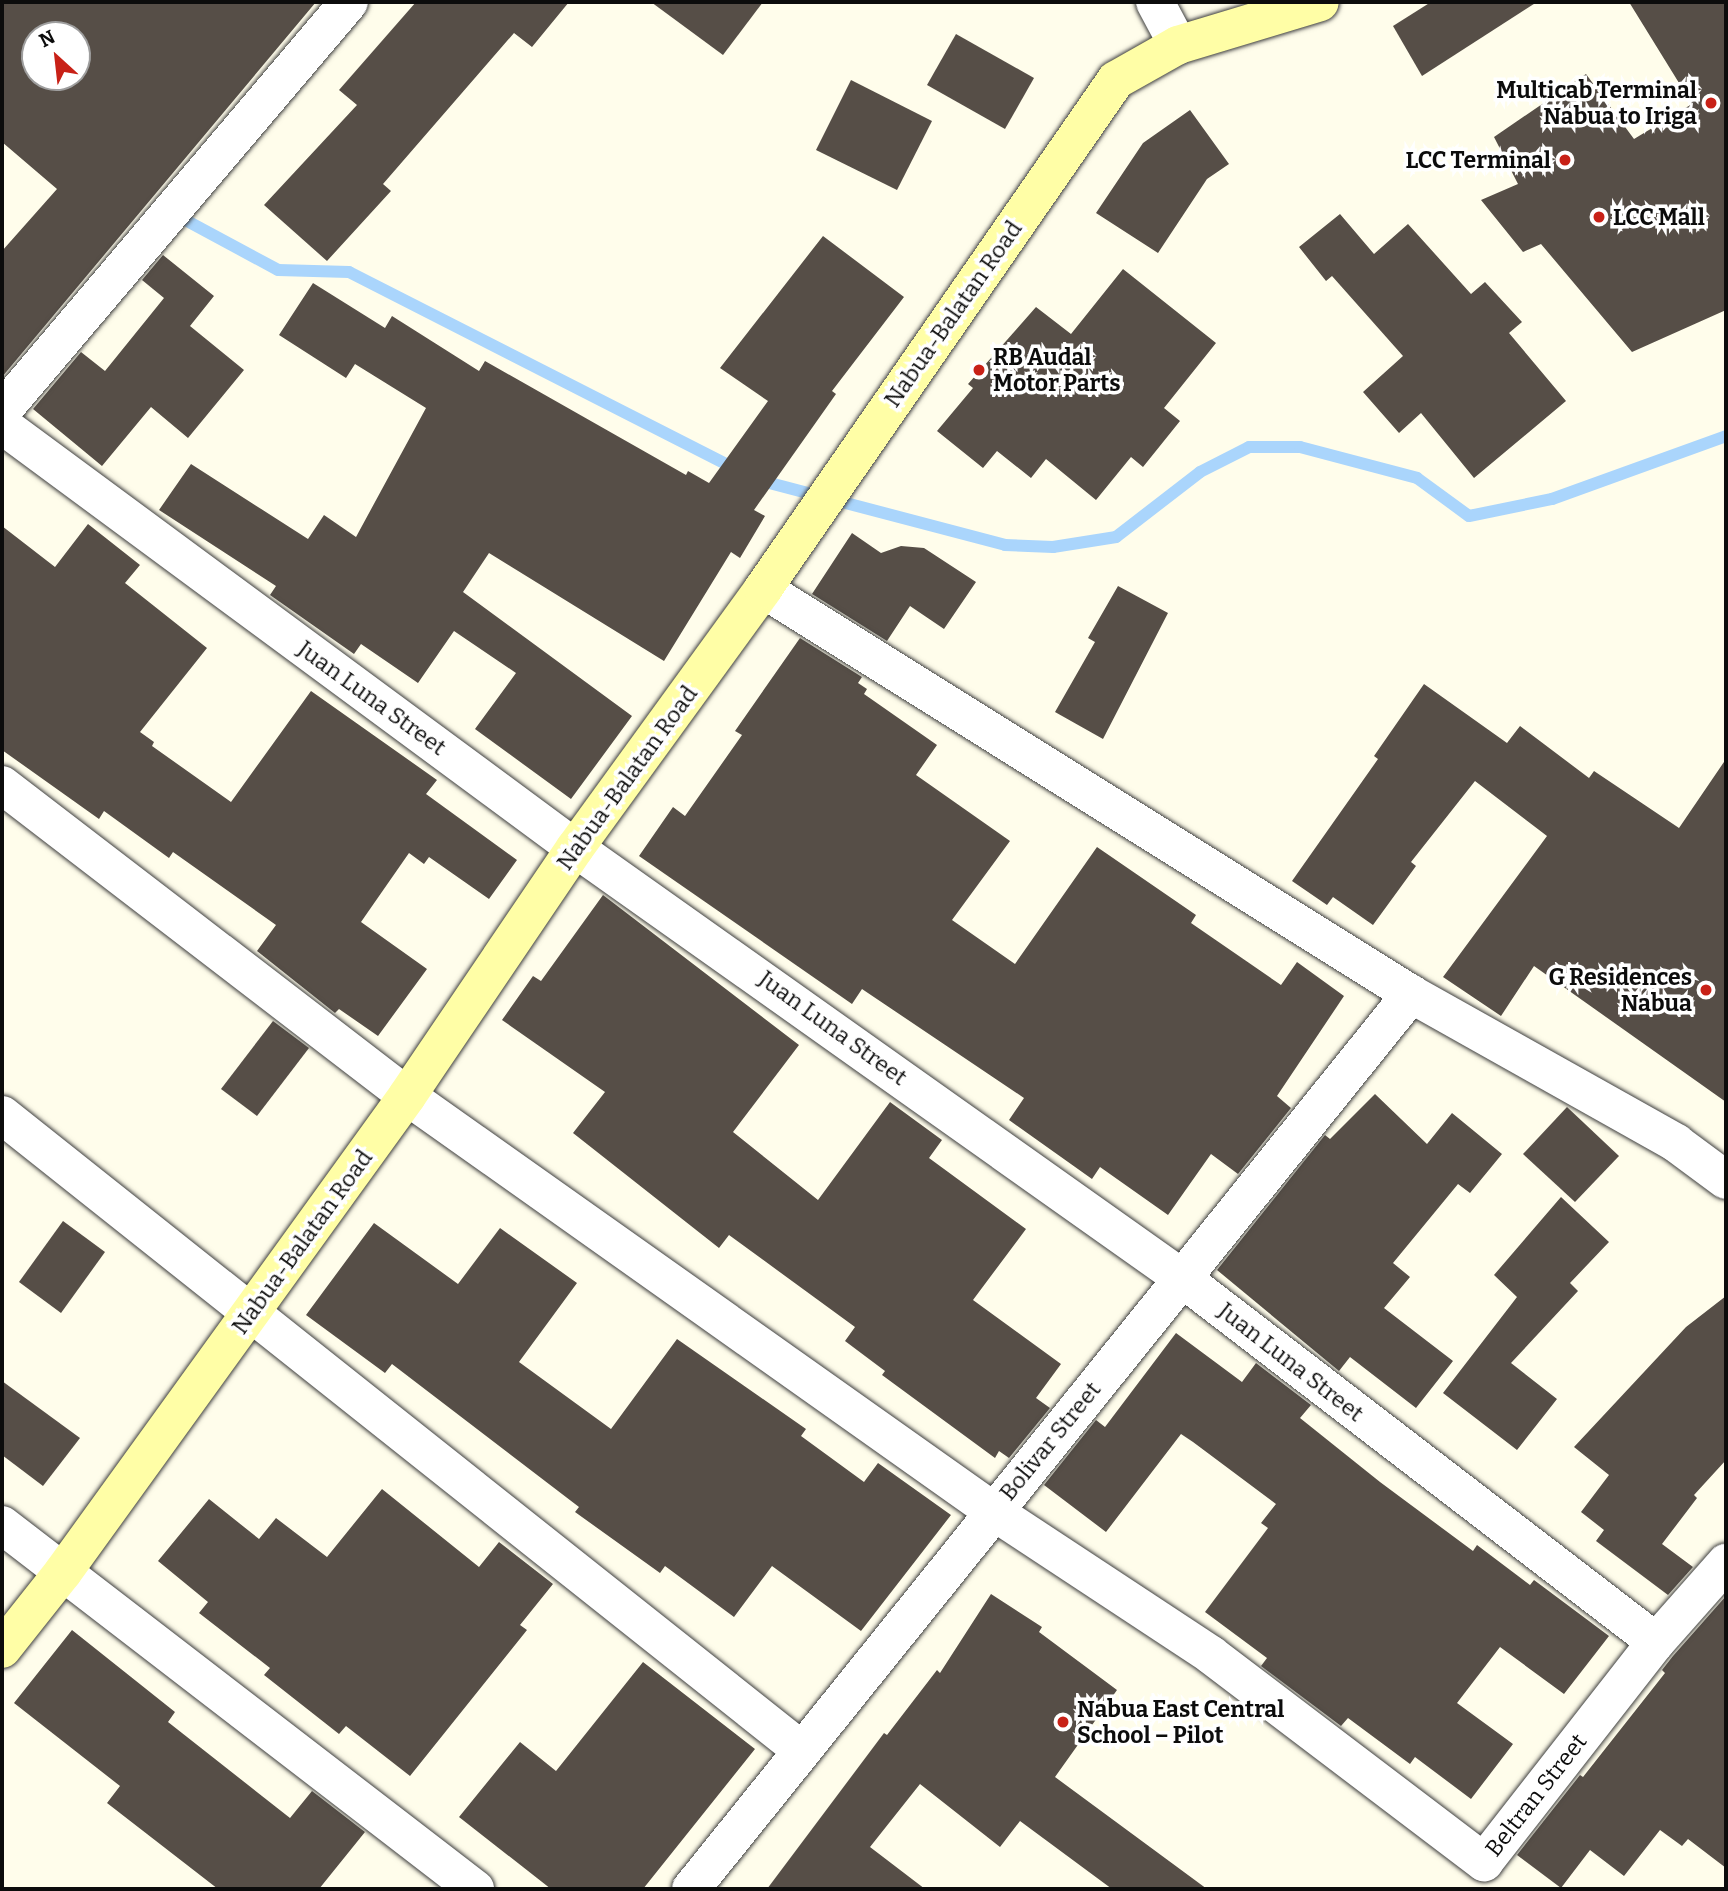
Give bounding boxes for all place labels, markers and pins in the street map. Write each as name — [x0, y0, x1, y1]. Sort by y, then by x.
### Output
place label: Multicab Terminal Nabua to Iriga — [1496, 76, 1697, 130]
marker: Multicab Terminal Nabua to Iriga — [1703, 95, 1719, 111]
place label: LCC Terminal — [1406, 146, 1551, 174]
marker: LCC Terminal — [1557, 152, 1573, 168]
place label: LCC Mall — [1613, 203, 1705, 231]
marker: LCC Mall — [1591, 209, 1607, 225]
place label: RB Audal Motor Parts — [993, 343, 1121, 397]
marker: RB Audal Motor Parts — [971, 362, 987, 378]
place label: G Residences Nabua — [1548, 963, 1692, 1017]
marker: G Residences Nabua — [1698, 982, 1714, 998]
place label: Nabua East Central School – Pilot — [1077, 1695, 1284, 1749]
marker: Nabua East Central School – Pilot — [1055, 1714, 1071, 1730]

